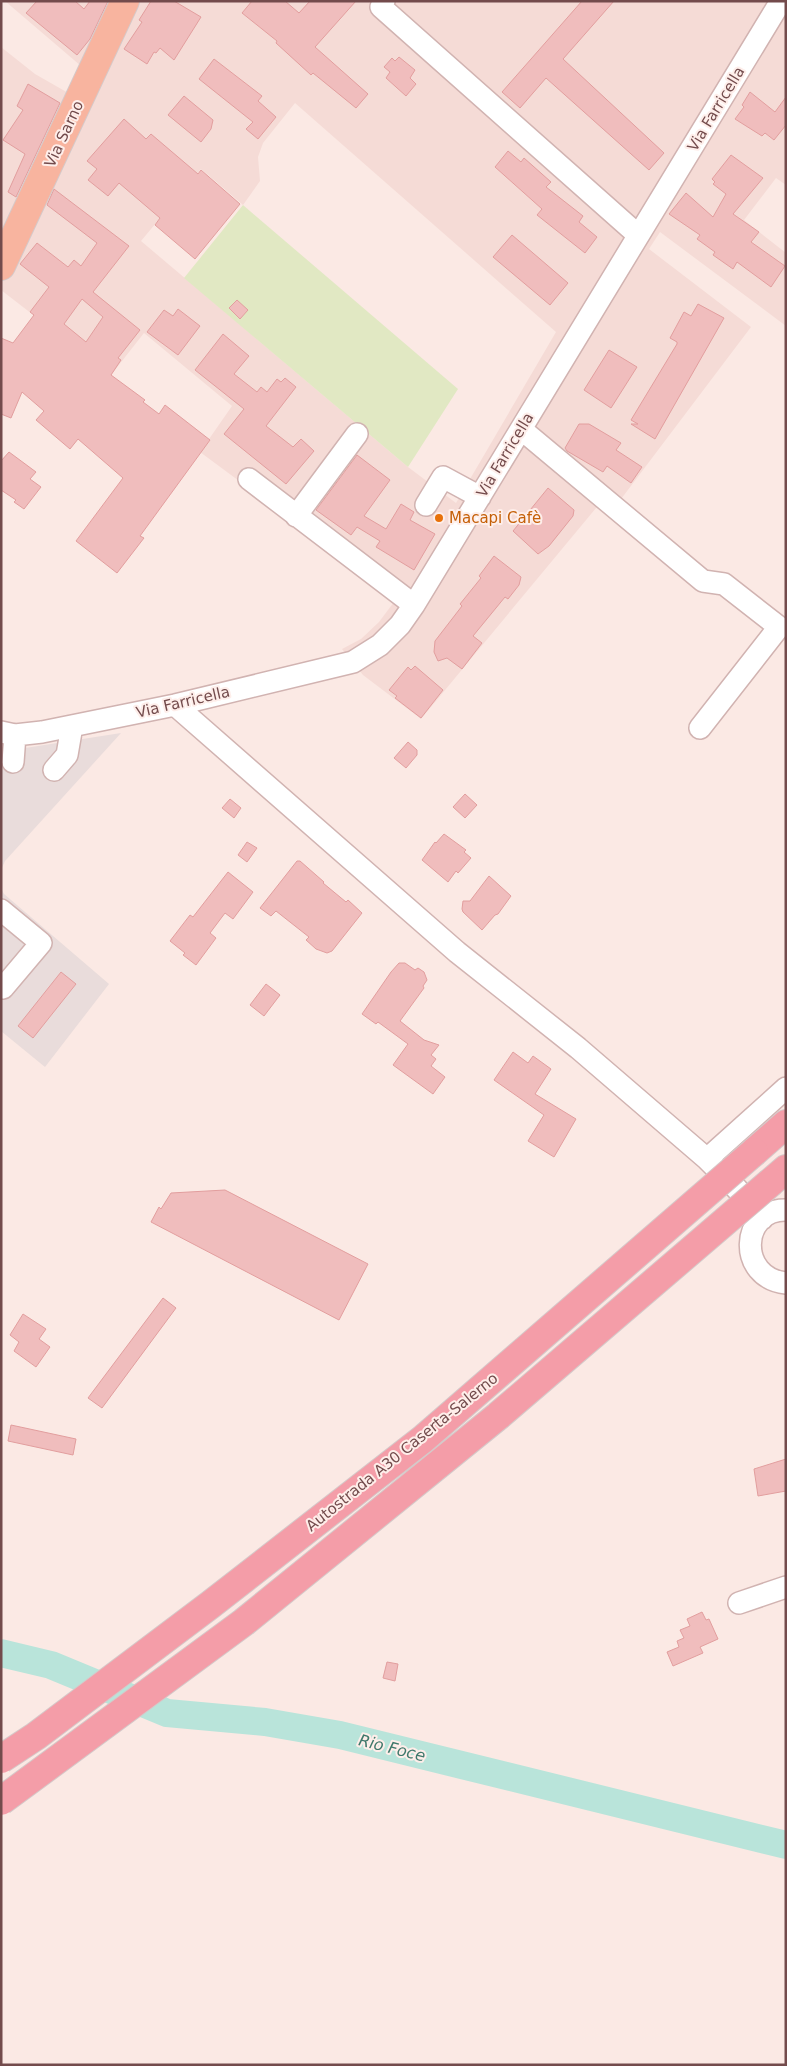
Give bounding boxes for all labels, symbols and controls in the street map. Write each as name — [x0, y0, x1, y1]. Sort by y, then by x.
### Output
street label: Via Farricella — [684, 63, 748, 155]
street label: Via Sarno — [41, 98, 87, 170]
street label: Via Farricella — [473, 409, 537, 501]
place label: Macapi Cafè — [449, 509, 541, 527]
marker: Macapi Cafè — [433, 512, 445, 524]
street label: Via Farricella — [134, 682, 232, 722]
street label: Autostrada A30 Caserta-Salerno — [302, 1369, 502, 1535]
water label: Rio Foce — [357, 1731, 427, 1765]

